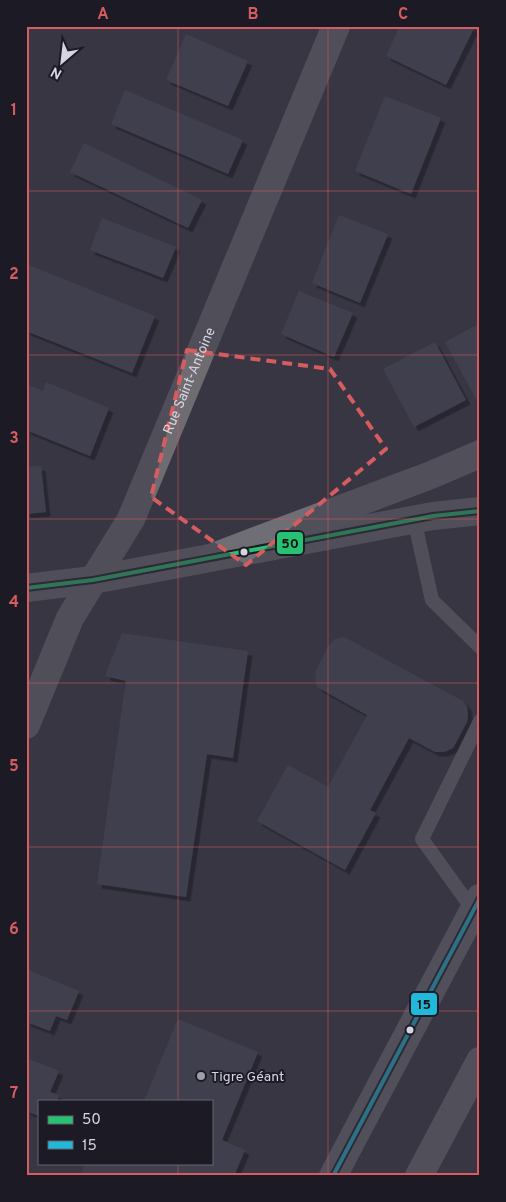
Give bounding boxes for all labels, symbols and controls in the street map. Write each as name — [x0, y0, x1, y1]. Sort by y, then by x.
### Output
text: A — [97, 5, 109, 25]
text: B — [247, 5, 259, 25]
text: C — [398, 5, 408, 25]
north arrow — [38, 38, 88, 88]
text: N — [48, 62, 65, 82]
text: 1 — [11, 101, 17, 121]
text: 2 — [9, 265, 19, 285]
street label: Rue Saint-Antoine — [160, 325, 220, 437]
text: 3 — [9, 429, 19, 449]
line badge: 50 — [276, 531, 304, 555]
text: 50 — [281, 536, 299, 553]
unlabelled marker — [239, 547, 249, 557]
text: 4 — [9, 593, 19, 613]
text: 5 — [9, 757, 19, 777]
text: 6 — [9, 920, 19, 940]
line badge: 15 — [410, 992, 438, 1016]
text: 15 — [417, 997, 431, 1014]
unlabelled marker — [405, 1025, 415, 1035]
place label: Tigre Géant — [211, 1069, 284, 1086]
marker: Tigre Géant — [195, 1070, 207, 1082]
text: 7 — [10, 1084, 18, 1104]
legend — [38, 1100, 212, 1164]
text: 50 — [82, 1111, 101, 1130]
text: 15 — [82, 1137, 97, 1156]

